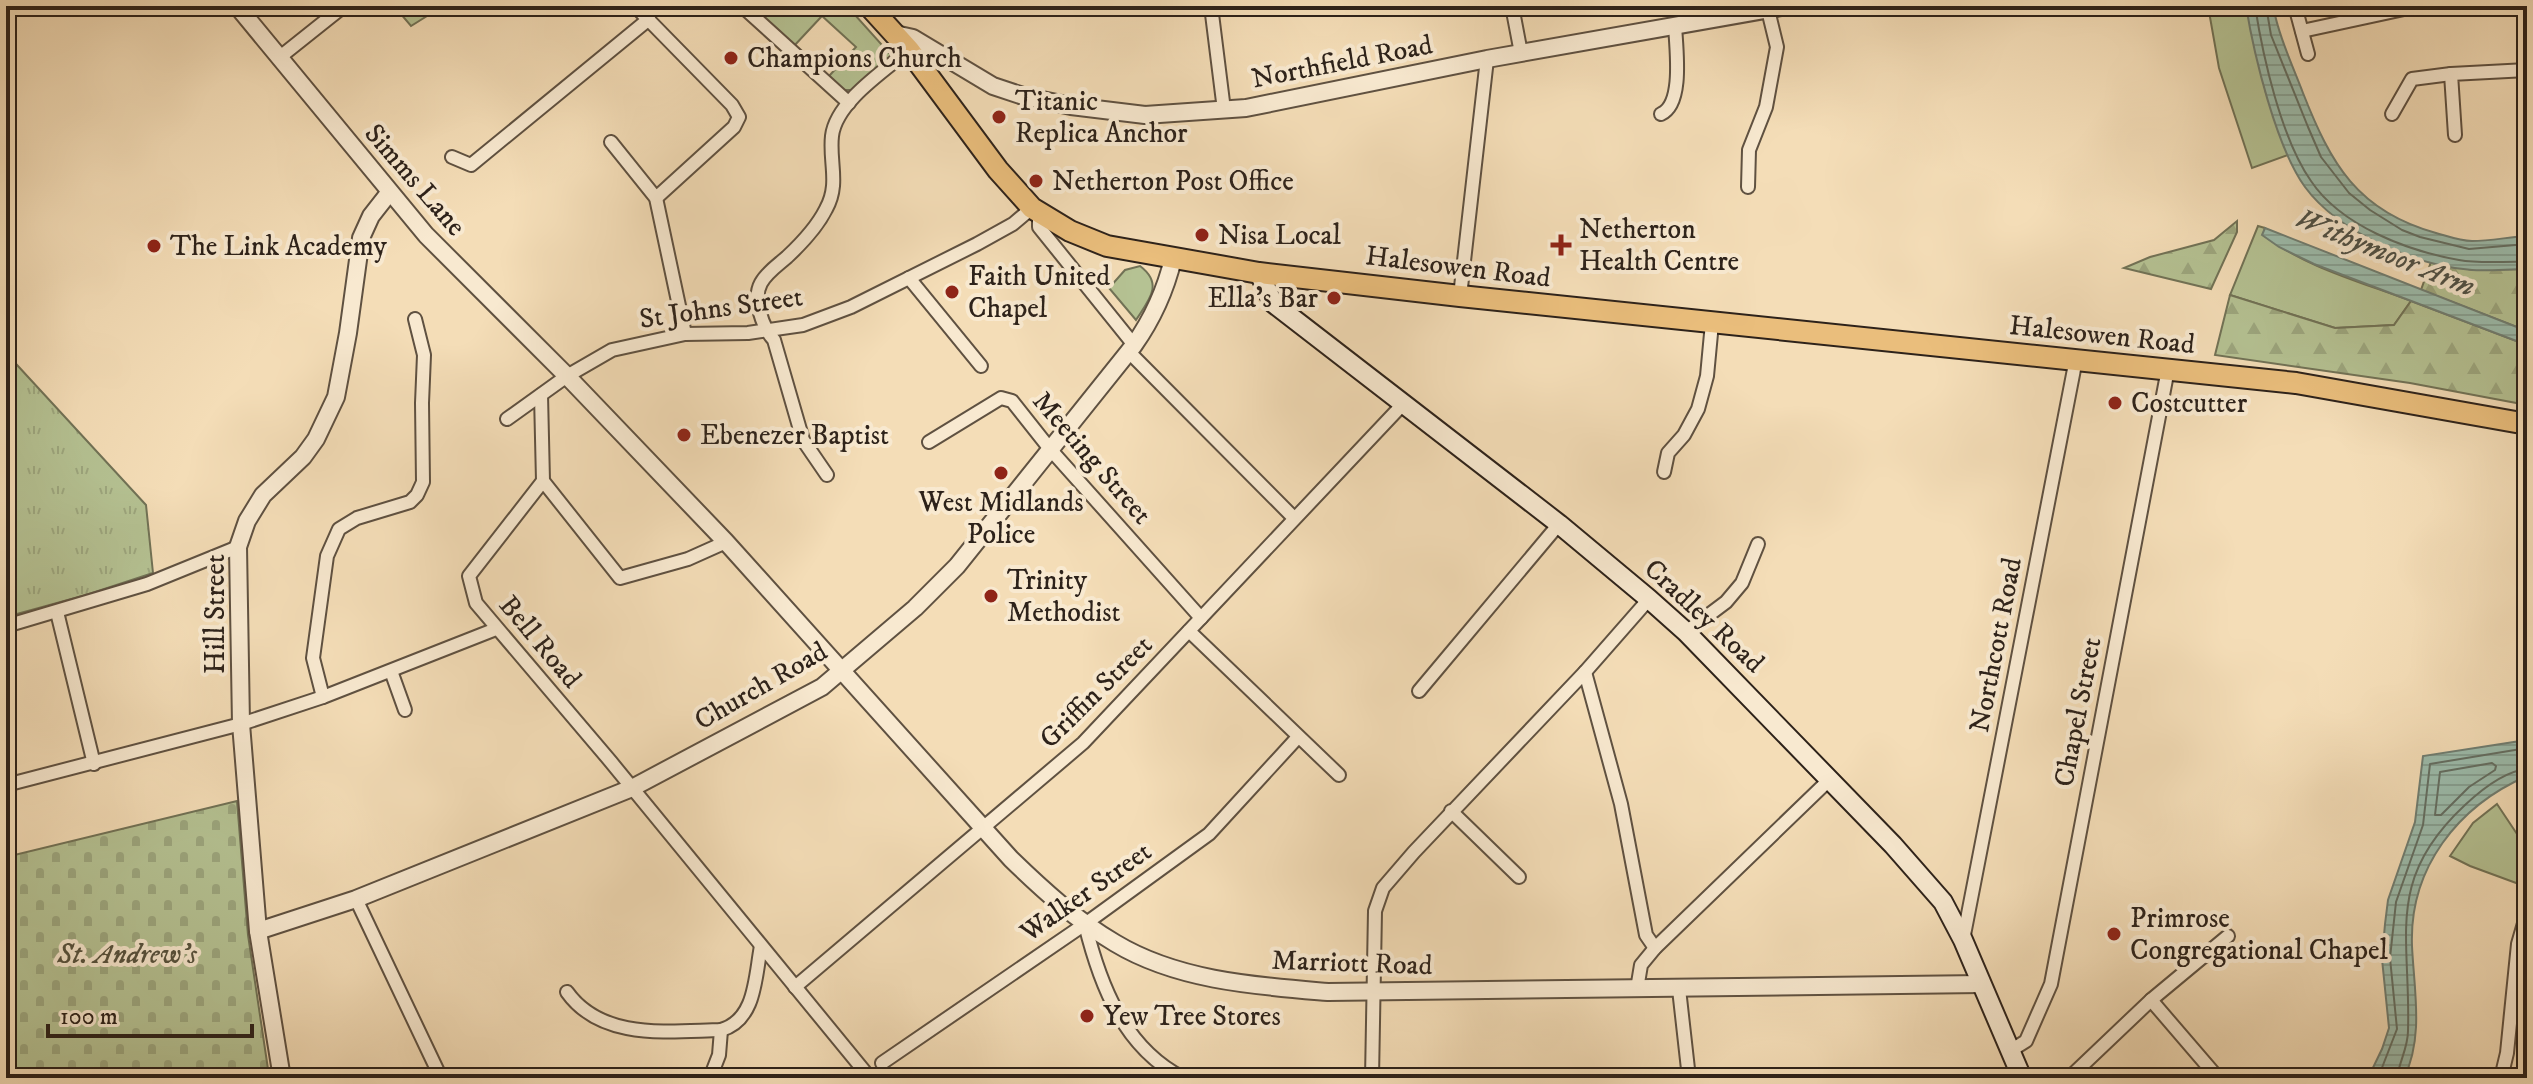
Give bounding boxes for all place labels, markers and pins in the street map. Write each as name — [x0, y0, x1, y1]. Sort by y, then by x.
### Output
place label: Champions Church — [747, 41, 962, 76]
marker: Champions Church — [722, 49, 740, 67]
place label: Titanic Replica Anchor — [1015, 84, 1188, 151]
marker: Titanic Replica Anchor — [990, 108, 1008, 126]
place label: Netherton Post Office — [1052, 164, 1294, 199]
marker: Netherton Post Office — [1027, 172, 1045, 190]
place label: Netherton Health Centre — [1579, 212, 1739, 279]
place label: Nisa Local — [1218, 218, 1341, 253]
marker: Nisa Local — [1193, 226, 1211, 244]
place label: The Link Academy — [170, 229, 387, 264]
marker: Netherton Health Centre — [1550, 234, 1572, 256]
marker: The Link Academy — [145, 237, 163, 255]
place label: Faith United Chapel — [968, 259, 1110, 326]
place label: Ella's Bar — [1208, 281, 1319, 316]
marker: Faith United Chapel — [943, 283, 961, 301]
marker: Ella's Bar — [1325, 289, 1343, 307]
place label: Costcutter — [2131, 386, 2248, 421]
marker: Costcutter — [2106, 394, 2124, 412]
place label: Ebenezer Baptist — [700, 418, 889, 453]
marker: Ebenezer Baptist — [675, 426, 693, 444]
marker: West Midlands Police — [992, 464, 1010, 482]
place label: West Midlands Police — [917, 485, 1084, 552]
place label: Trinity Methodist — [1007, 563, 1121, 630]
marker: Trinity Methodist — [982, 587, 1000, 605]
place label: Primrose Congregational Chapel — [2130, 901, 2389, 968]
marker: Primrose Congregational Chapel — [2105, 925, 2123, 943]
place label: Yew Tree Stores — [1103, 999, 1281, 1034]
marker: Yew Tree Stores — [1078, 1007, 1096, 1025]

